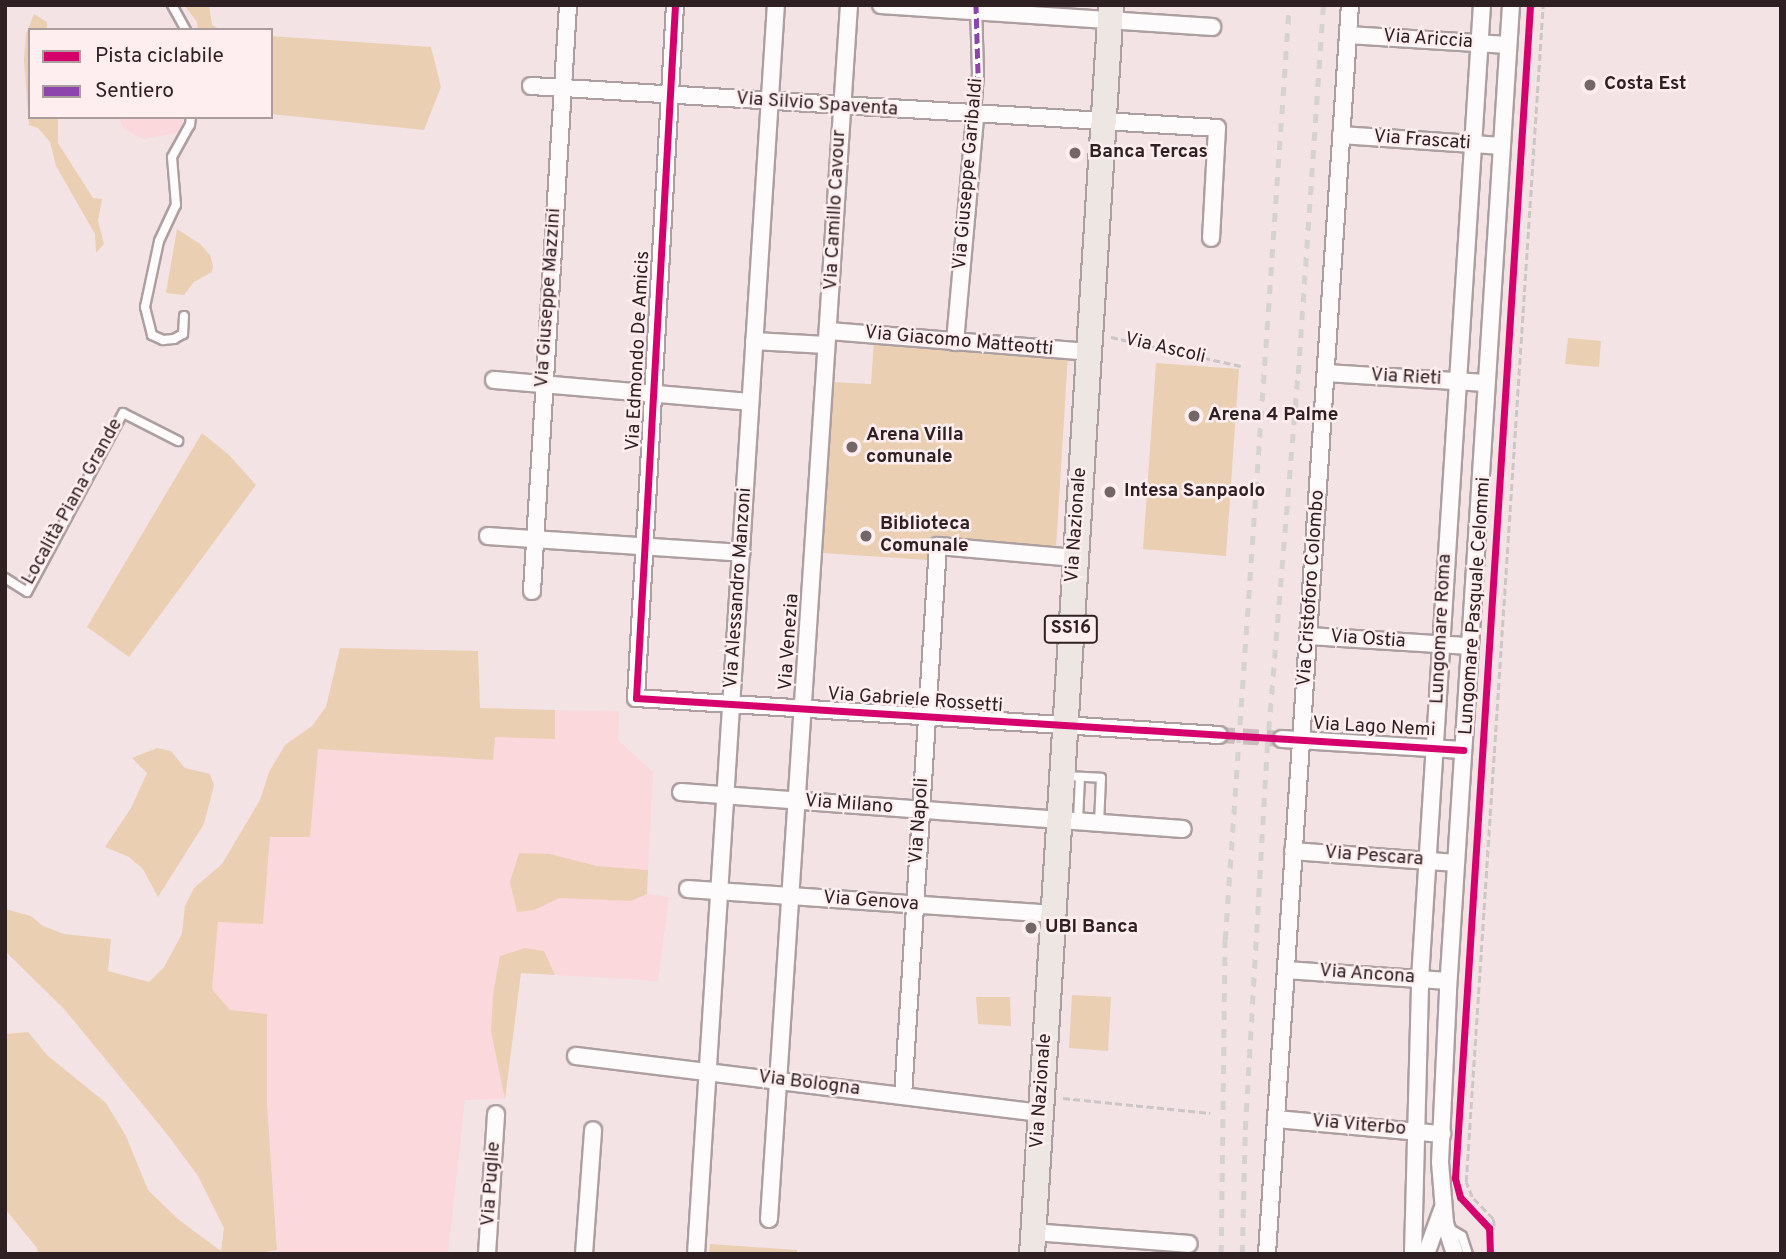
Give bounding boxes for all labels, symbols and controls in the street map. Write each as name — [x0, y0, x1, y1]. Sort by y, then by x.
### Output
street label: Via Ariccia — [1382, 25, 1474, 55]
legend — [28, 28, 273, 119]
text: Pista ciclabile — [95, 43, 224, 70]
place label: Costa Est — [1604, 74, 1686, 96]
street label: Via Giuseppe Garibaldi — [949, 77, 989, 271]
marker: Costa Est — [1582, 77, 1598, 93]
text: Sentiero — [95, 78, 174, 105]
street label: Via Silvio Spaventa — [735, 88, 899, 122]
street label: Via Frascati — [1373, 126, 1471, 156]
street label: Via Camillo Cavour — [820, 129, 852, 291]
place label: Banca Tercas — [1089, 142, 1208, 164]
marker: Banca Tercas — [1067, 145, 1083, 161]
street label: Via Giuseppe Mazzini — [531, 207, 567, 389]
street label: Via Edmondo De Amicis — [622, 250, 656, 452]
street label: Via Giacomo Matteotti — [864, 322, 1054, 362]
street label: Via Ascoli — [1122, 329, 1208, 369]
street label: Via Rieti — [1370, 365, 1442, 391]
place label: Arena 4 Palme — [1208, 405, 1338, 427]
marker: Arena 4 Palme — [1186, 408, 1202, 424]
street label: Località Piana Grande — [18, 415, 128, 589]
place label: Arena Villa comunale — [866, 425, 964, 469]
marker: Arena Villa comunale — [844, 439, 860, 455]
street label: Via Nazionale — [1062, 467, 1092, 583]
street label: Lungomare Pasquale Celommi — [1456, 476, 1496, 736]
place label: Intesa Sanpaolo — [1124, 481, 1265, 503]
marker: Intesa Sanpaolo — [1102, 484, 1118, 500]
street label: Via Alessandro Manzoni — [721, 486, 757, 690]
street label: Via Cristoforo Colombo — [1294, 489, 1330, 687]
place label: Biblioteca Comunale — [880, 514, 970, 558]
marker: Biblioteca Comunale — [858, 528, 874, 544]
street label: Lungomare Roma — [1427, 553, 1457, 705]
street label: Via Venezia — [775, 592, 805, 692]
road number: SS16 — [1043, 614, 1099, 644]
street label: Via Ostia — [1330, 626, 1406, 654]
street label: Via Gabriele Rossetti — [826, 683, 1004, 719]
street label: Via Lago Nemi — [1312, 713, 1436, 743]
street label: Via Napoli — [906, 777, 934, 865]
street label: Via Milano — [804, 791, 894, 819]
street label: Via Pescara — [1324, 842, 1424, 872]
street label: Via Genova — [822, 887, 920, 917]
place label: UBI Banca — [1045, 917, 1138, 939]
marker: UBI Banca — [1023, 920, 1039, 936]
street label: Via Ancona — [1318, 960, 1416, 990]
street label: Via Nazionale — [1027, 1033, 1057, 1149]
street label: Via Bologna — [757, 1066, 861, 1102]
street label: Via Viterbo — [1311, 1110, 1407, 1142]
street label: Via Puglie — [478, 1141, 506, 1227]

